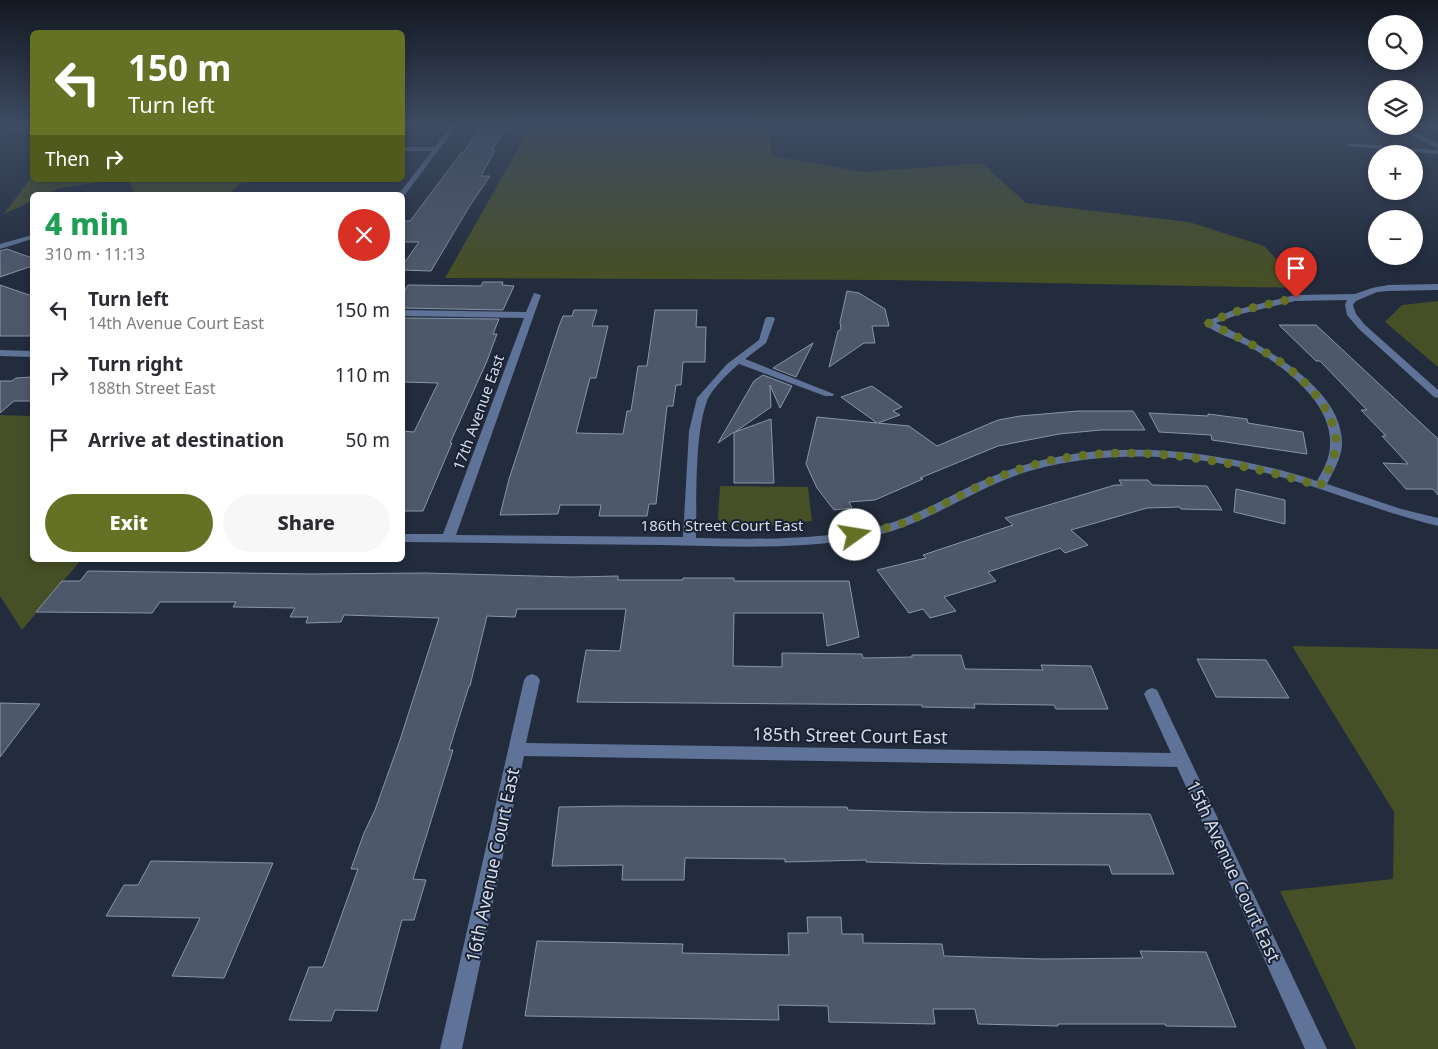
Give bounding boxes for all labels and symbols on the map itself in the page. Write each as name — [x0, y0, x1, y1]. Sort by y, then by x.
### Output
pin — [1275, 247, 1317, 298]
street label: 17th Avenue East — [448, 351, 508, 473]
position arrow — [828, 508, 880, 560]
street label: 186th Street Court East — [641, 515, 804, 535]
street label: 185th Street Court East — [752, 721, 948, 749]
street label: 16th Avenue Court East — [460, 765, 524, 964]
street label: 15th Avenue Court East — [1181, 776, 1287, 966]

